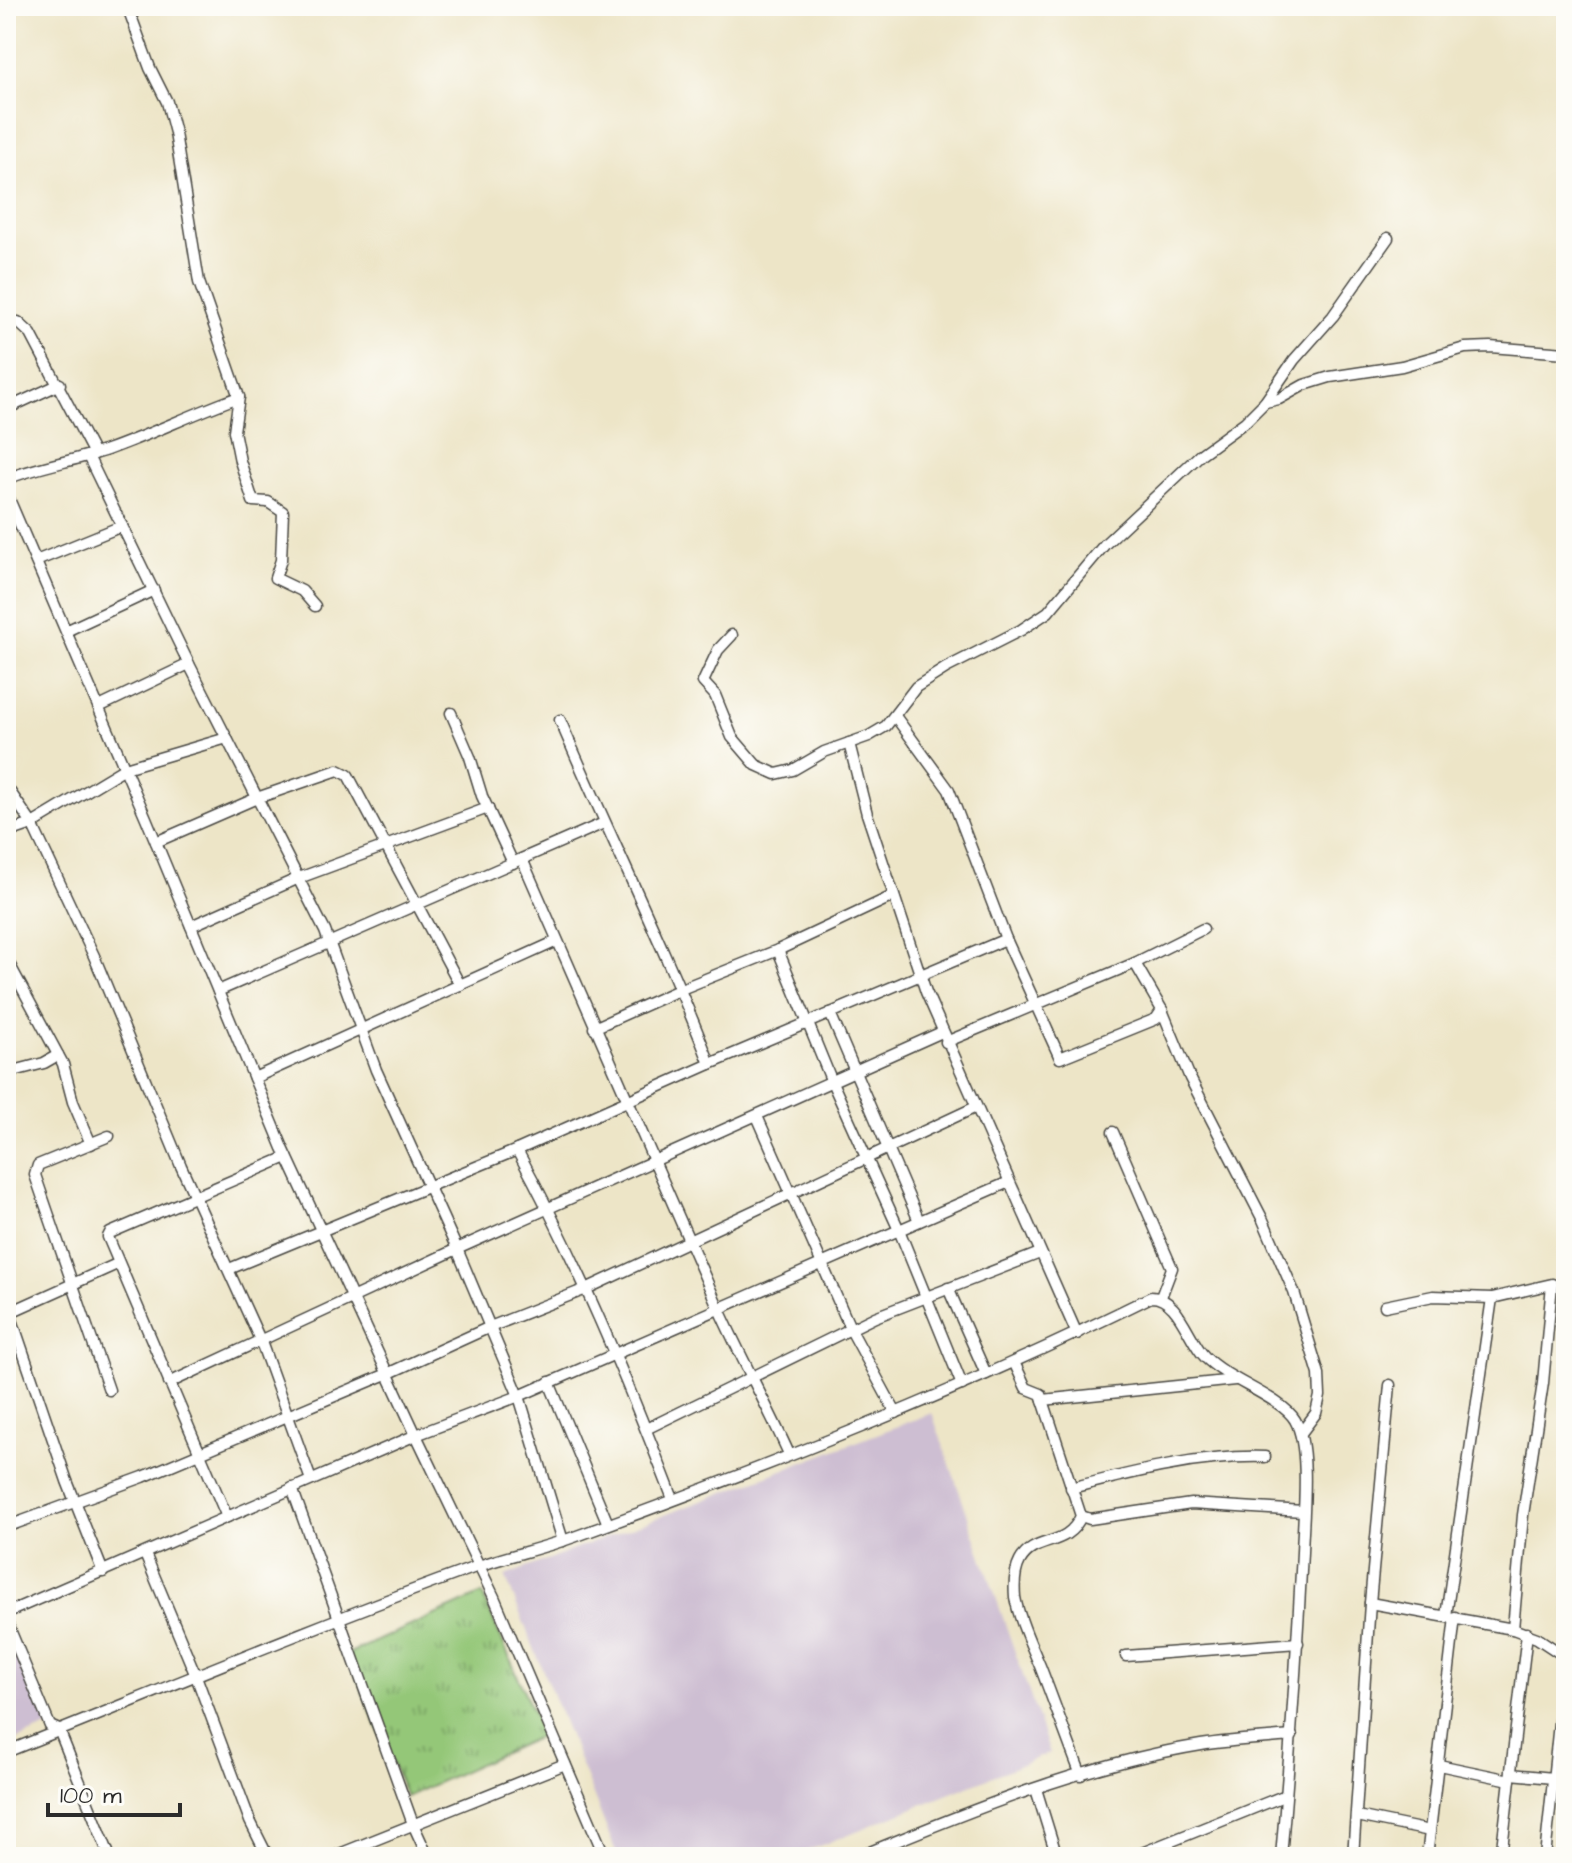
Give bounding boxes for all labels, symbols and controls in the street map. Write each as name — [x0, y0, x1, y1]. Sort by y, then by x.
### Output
scale bar — [48, 1767, 180, 1817]
text: 100 m — [60, 1779, 122, 1813]

